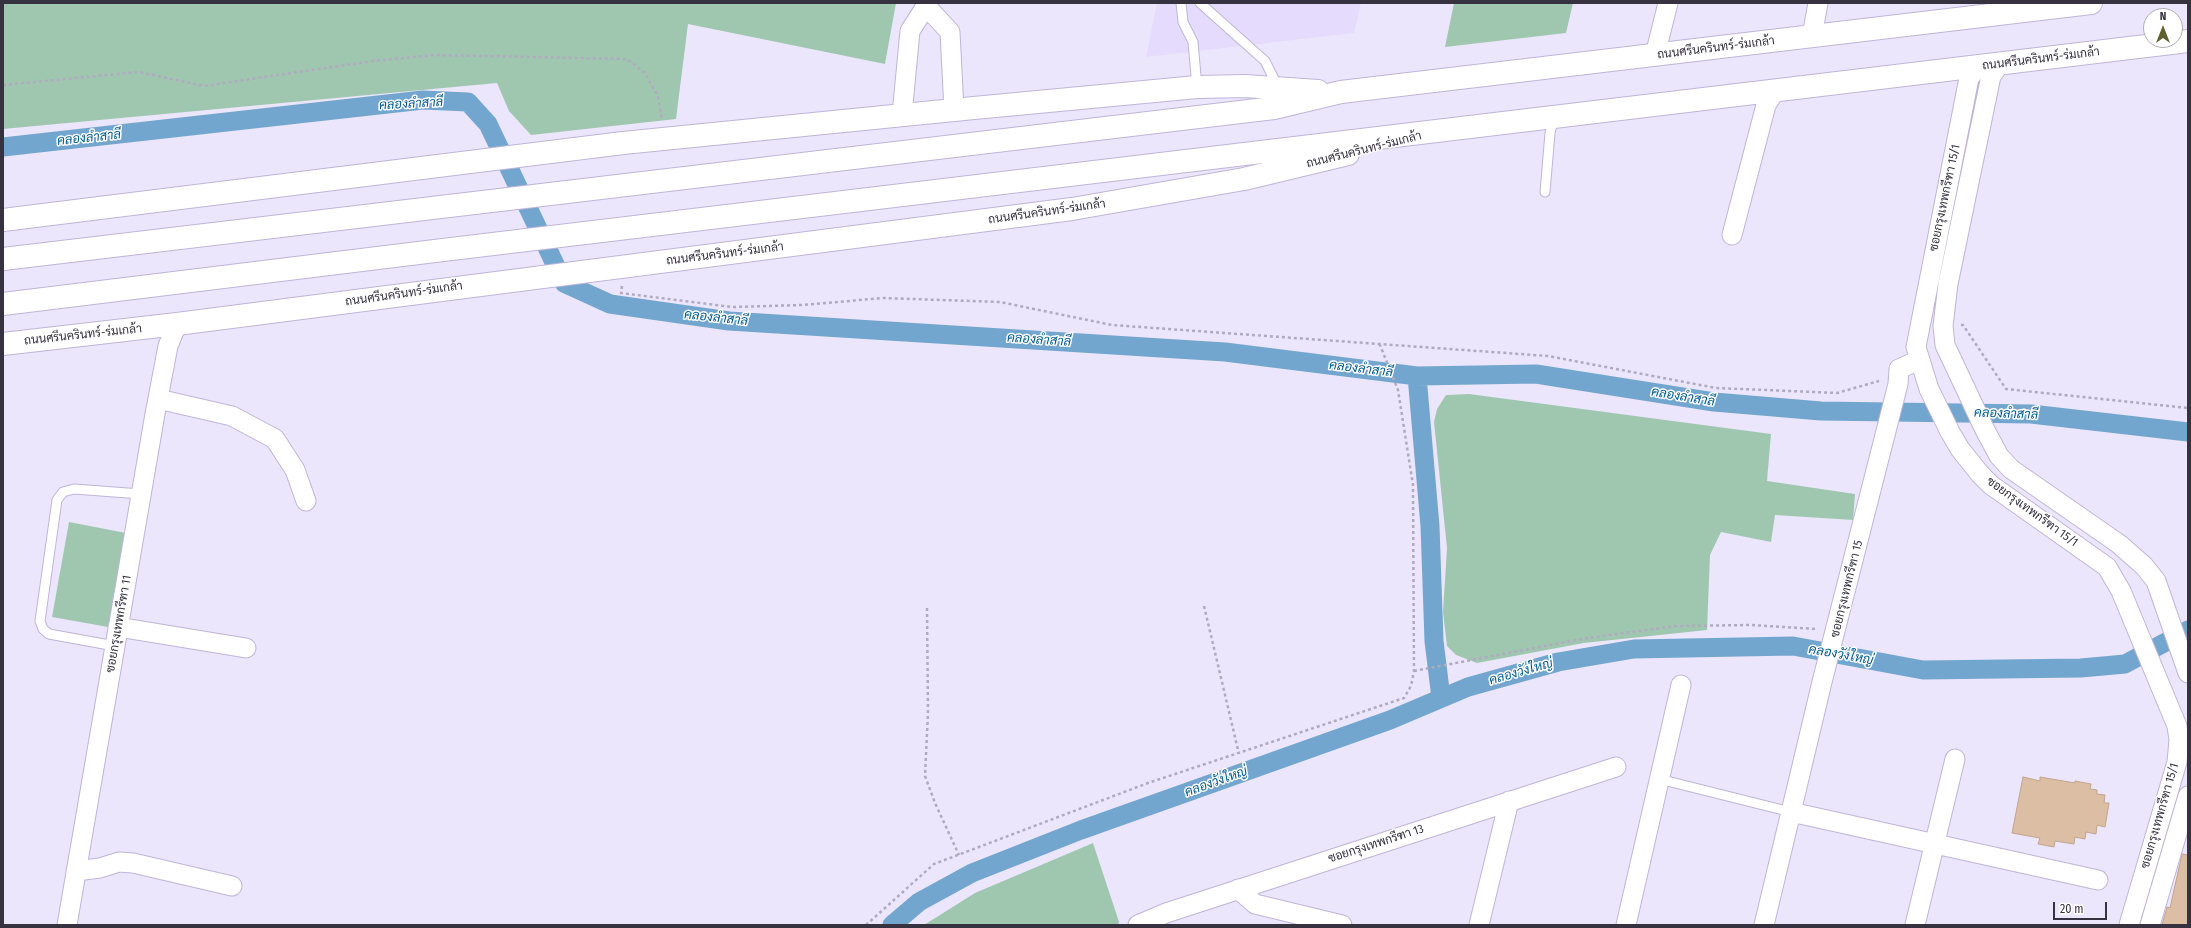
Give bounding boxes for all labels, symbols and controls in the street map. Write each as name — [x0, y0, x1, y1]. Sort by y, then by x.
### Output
north arrow — [2143, 8, 2183, 48]
text: N — [2160, 10, 2166, 23]
street label: ถนนศรีนครินทร์-ร่มเกล้า — [1656, 34, 1776, 62]
street label: ถนนศรีนครินทร์-ร่มเกล้า — [1981, 45, 2101, 73]
water label: คลองลำสาลี — [379, 95, 443, 113]
water label: คลองลำสาลี — [56, 127, 122, 149]
street label: ถนนศรีนครินทร์-ร่มเกล้า — [1305, 129, 1423, 171]
street label: ซอยกรุงเทพกรีฑา 15/1 — [1927, 143, 1963, 253]
street label: ถนนศรีนครินทร์-ร่มเกล้า — [987, 197, 1107, 227]
street label: ถนนศรีนครินทร์-ร่มเกล้า — [665, 240, 785, 268]
street label: ถนนศรีนครินทร์-ร่มเกล้า — [344, 279, 464, 309]
water label: คลองลำสาลี — [683, 307, 749, 329]
street label: ถนนศรีนครินทร์-ร่มเกล้า — [23, 322, 143, 348]
water label: คลองลำสาลี — [1006, 330, 1072, 350]
water label: คลองลำสาลี — [1328, 357, 1394, 381]
water label: คลองลำสาลี — [1650, 384, 1716, 410]
water label: คลองลำสาลี — [1974, 405, 2038, 423]
street label: ซอยกรุงเทพกรีฑา 15/1 — [1984, 474, 2080, 550]
street label: ซอยกรุงเทพกรีฑา 15 — [1828, 539, 1866, 639]
street label: ซอยกรุงเทพกรีฑา 11 — [103, 574, 135, 674]
water label: คลองวังใหญ่ — [1807, 642, 1875, 668]
water label: คลองวังใหญ่ — [1487, 655, 1555, 689]
street label: ซอยกรุงเทพกรีฑา 15/1 — [2138, 762, 2182, 870]
water label: คลองวังใหญ่ — [1183, 763, 1249, 801]
street label: ซอยกรุงเทพกรีฑา 13 — [1326, 822, 1426, 866]
scale bar — [2055, 894, 2109, 920]
text: 20 m — [2060, 902, 2084, 916]

